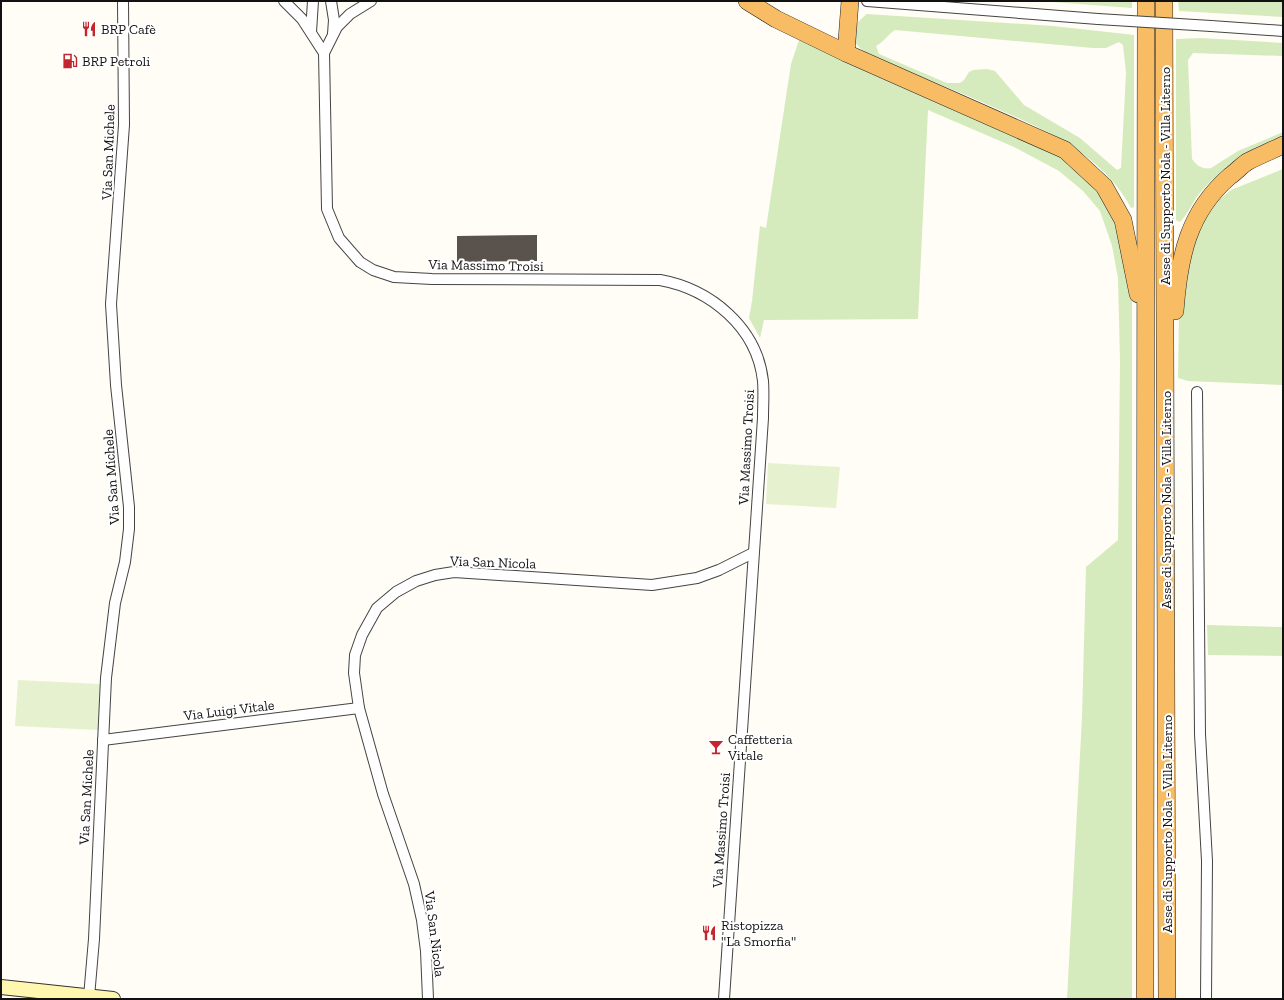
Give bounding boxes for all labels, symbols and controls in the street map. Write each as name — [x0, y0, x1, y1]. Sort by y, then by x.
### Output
restaurant icon: BRP Cafè — [80, 20, 98, 38]
place label: BRP Cafè — [101, 21, 156, 38]
fuel station icon: BRP Petroli — [61, 52, 79, 70]
place label: BRP Petroli — [82, 53, 150, 70]
street label: Asse di Supporto Nola - Villa Literno — [1157, 67, 1174, 285]
street label: Via San Michele — [98, 104, 119, 201]
street label: Via Massimo Troisi — [427, 256, 544, 275]
street label: Via Massimo Troisi — [735, 389, 758, 506]
street label: Asse di Supporto Nola - Villa Literno — [1158, 391, 1175, 609]
street label: Via San Michele — [100, 428, 123, 526]
street label: Via San Nicola — [449, 552, 537, 573]
street label: Via Luigi Vitale — [182, 696, 276, 725]
street label: Asse di Supporto Nola - Villa Literno — [1159, 715, 1176, 933]
place label: Caffetteria Vitale — [727, 731, 793, 764]
bar icon: Caffetteria Vitale — [707, 738, 725, 756]
street label: Via San Michele — [75, 748, 98, 846]
street label: Via Massimo Troisi — [709, 772, 734, 889]
street label: Via San Nicola — [421, 889, 448, 978]
place label: Ristopizza "La Smorfia" — [721, 917, 796, 950]
restaurant icon: Ristopizza "La Smorfia" — [700, 924, 718, 942]

